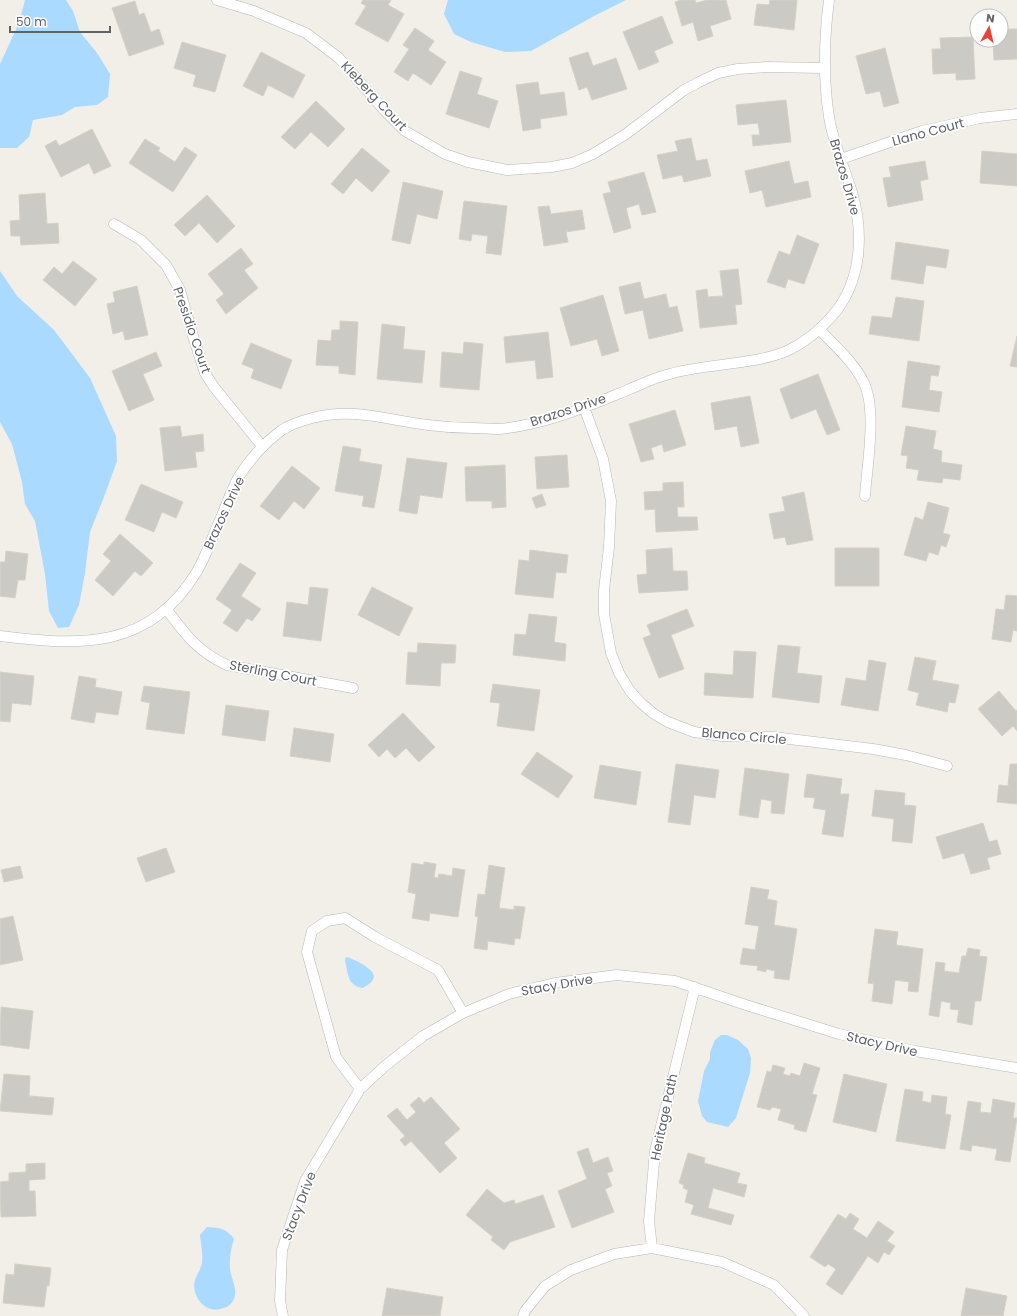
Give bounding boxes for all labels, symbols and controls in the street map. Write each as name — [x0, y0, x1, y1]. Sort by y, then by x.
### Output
scale bar — [10, 8, 110, 34]
north arrow — [969, 8, 1009, 48]
text: N — [985, 10, 996, 27]
text: 50 m — [16, 13, 47, 30]
street label: Kleberg Court — [337, 57, 412, 135]
street label: Llano Court — [890, 113, 966, 151]
street label: Brazos Drive — [825, 137, 865, 217]
street label: Presidio Court — [168, 284, 216, 376]
street label: Brazos Drive — [528, 389, 608, 431]
street label: Brazos Drive — [199, 473, 249, 553]
street label: Sterling Court — [228, 655, 319, 691]
street label: Blanco Circle — [701, 723, 787, 749]
street label: Stacy Drive — [520, 969, 594, 1001]
street label: Stacy Drive — [845, 1027, 919, 1061]
street label: Heritage Path — [646, 1072, 682, 1162]
street label: Stacy Drive — [277, 1169, 321, 1243]

